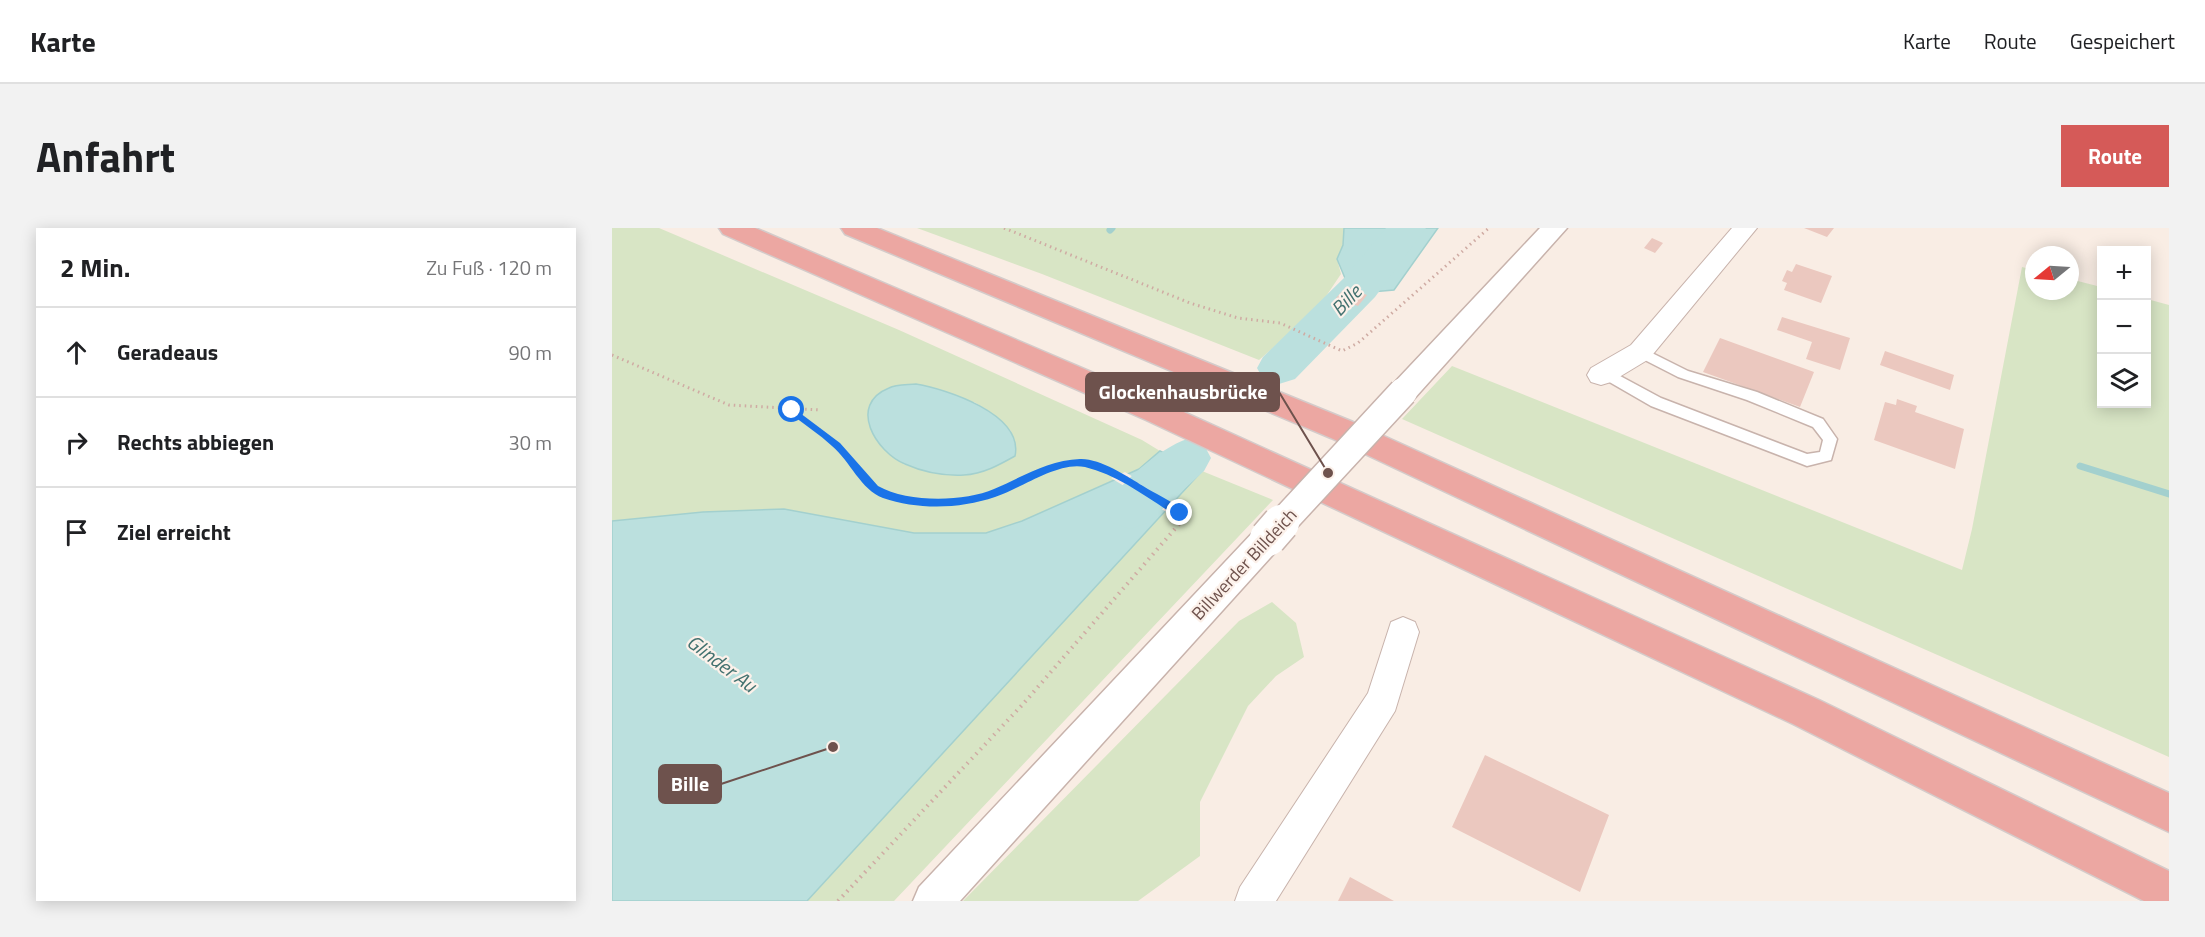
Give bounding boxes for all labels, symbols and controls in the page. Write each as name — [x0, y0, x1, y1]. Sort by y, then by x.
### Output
text: Karte — [30, 20, 96, 63]
text: Karte — [1903, 25, 1951, 57]
text: Route — [1984, 25, 2037, 57]
text: Gespeichert — [2070, 25, 2175, 57]
text: Anfahrt — [36, 124, 175, 188]
button: Route — [2061, 125, 2169, 187]
north arrow — [2025, 246, 2079, 300]
map controls — [2097, 246, 2151, 408]
button: + — [2097, 246, 2151, 300]
text: 2 Min. — [60, 248, 130, 287]
text: Zu Fuß · 120 m — [426, 252, 552, 283]
water label: Bille — [1323, 276, 1370, 323]
button: − — [2097, 300, 2151, 354]
text: Geradeaus — [117, 335, 218, 369]
icon: ahead — [60, 336, 93, 369]
text: 90 m — [508, 337, 552, 368]
button: layers — [2097, 354, 2151, 408]
callout: Glockenhausbrücke — [1086, 373, 1279, 411]
text: Glockenhausbrücke — [1099, 376, 1267, 407]
route start — [778, 396, 804, 422]
text: Rechts abbiegen — [117, 425, 274, 459]
icon: right — [60, 426, 93, 459]
text: 30 m — [508, 427, 552, 458]
route end — [1166, 499, 1192, 525]
street label: Billwerder Billdeich — [1185, 502, 1303, 626]
text: Ziel erreicht — [117, 515, 231, 549]
icon: arrive — [60, 516, 93, 549]
water label: Glinder Au — [680, 626, 764, 700]
callout: Bille — [659, 765, 721, 803]
text: Bille — [671, 768, 709, 799]

